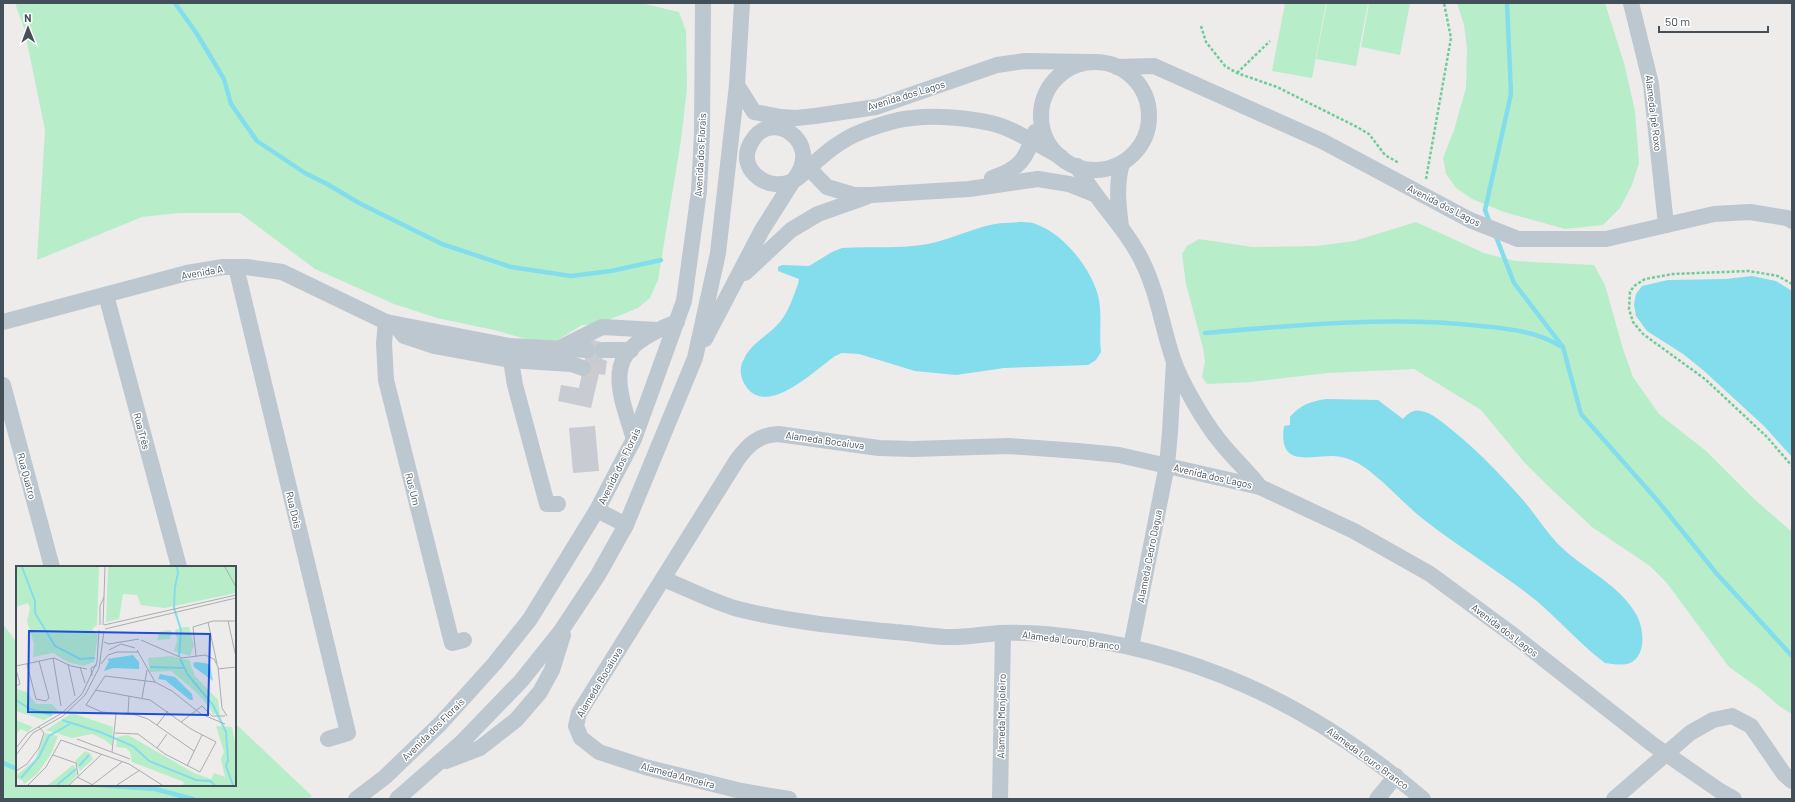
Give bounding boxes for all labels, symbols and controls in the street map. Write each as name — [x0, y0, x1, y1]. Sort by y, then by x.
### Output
north arrow — [8, 8, 48, 48]
scale bar — [1659, 8, 1768, 34]
text: N — [24, 11, 32, 24]
text: 50 m — [1665, 14, 1690, 28]
street label: Alameda Ipê Roxo — [1643, 74, 1665, 152]
street label: Avenida dos Lagos — [866, 77, 946, 112]
street label: Avenida dos Florais — [692, 113, 708, 197]
street label: Avenida dos Lagos — [1405, 181, 1483, 229]
street label: Avenida A — [180, 262, 224, 282]
street label: Rua Três — [131, 411, 153, 451]
street label: Avenida dos Florais — [595, 426, 643, 506]
street label: Alameda Bocaiuva — [785, 429, 865, 451]
street label: Rua Quatro — [15, 452, 39, 500]
street label: Avenida dos Lagos — [1173, 461, 1254, 491]
street label: Rus Um — [403, 472, 423, 506]
street label: Rua Dois — [284, 490, 304, 530]
street label: Alameda Cedro Dagua — [1134, 508, 1164, 604]
inset map — [16, 566, 236, 786]
street label: Avenida dos Lagos — [1469, 601, 1541, 659]
street label: Alameda Louro Branco — [1022, 628, 1120, 652]
street label: Alameda Bocaiuva — [573, 645, 625, 719]
street label: Alameda Monjoleiro — [994, 674, 1008, 758]
street label: Avenida dos Florais — [399, 695, 467, 763]
street label: Alameda Louro Branco — [1325, 724, 1411, 792]
street label: Alameda Amoeira — [640, 759, 716, 791]

